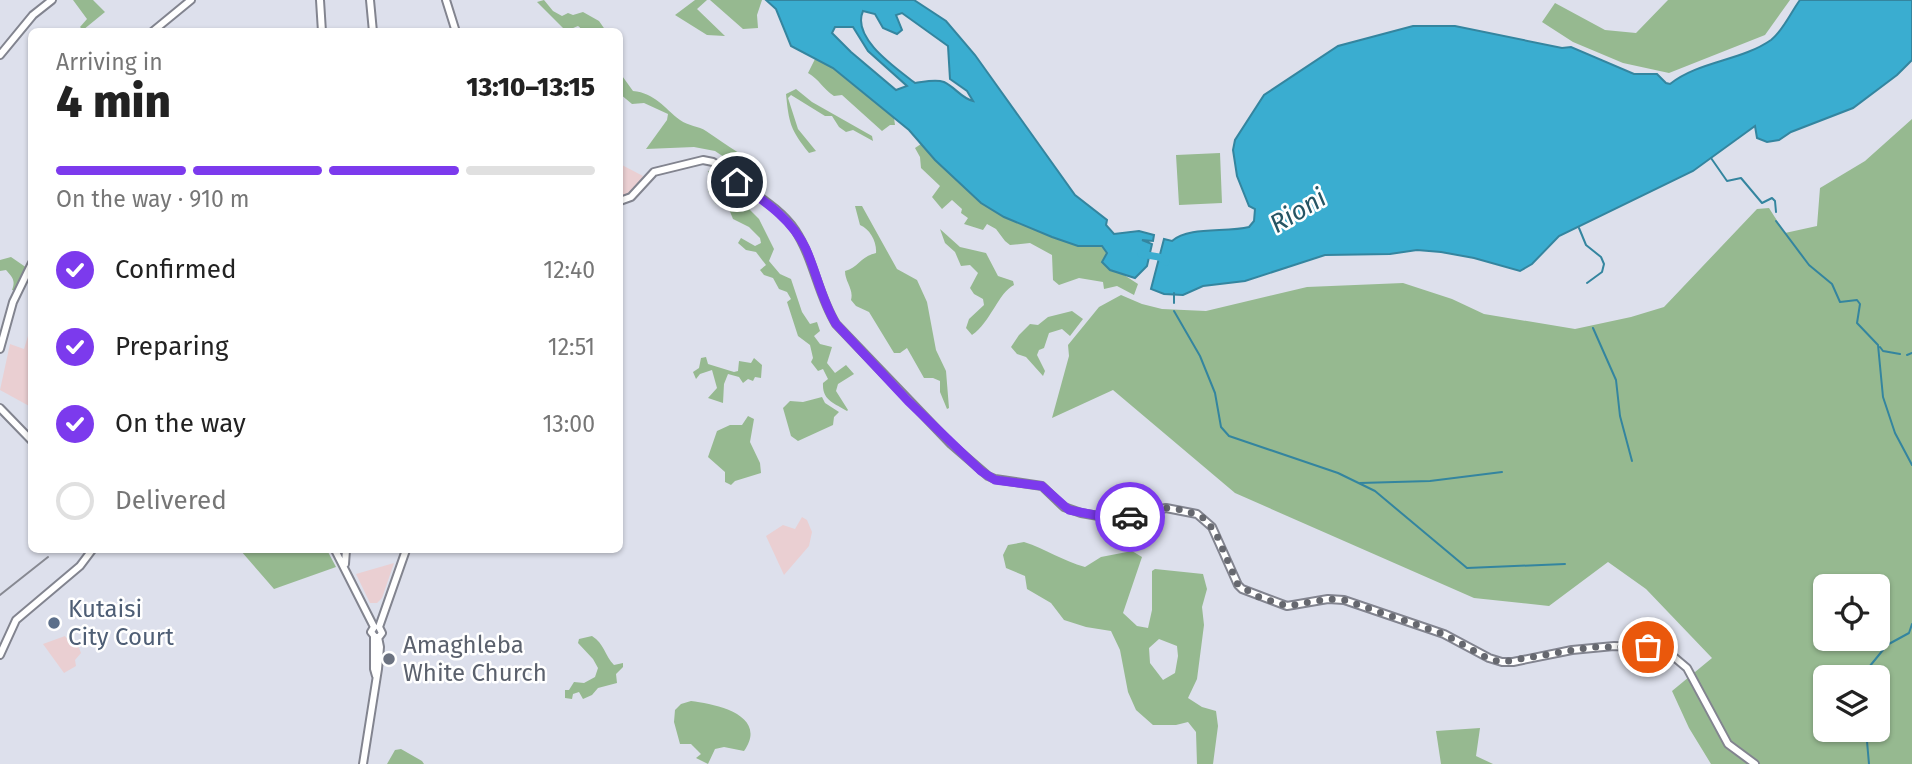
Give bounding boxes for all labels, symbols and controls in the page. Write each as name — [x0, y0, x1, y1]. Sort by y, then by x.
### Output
text: Arriving in — [56, 48, 163, 76]
text: 13:10–13:15 — [466, 72, 595, 103]
text: 4 min — [56, 74, 171, 129]
pin — [707, 152, 767, 212]
icon: home — [718, 163, 756, 201]
water label: Rioni — [1264, 182, 1332, 240]
text: On the way · 910 m — [56, 185, 250, 213]
icon: check — [56, 251, 94, 289]
text: Confirmed — [115, 254, 236, 285]
text: 12:40 — [543, 256, 595, 284]
icon: check — [56, 328, 94, 366]
text: Preparing — [115, 331, 228, 362]
text: 12:51 — [548, 333, 595, 361]
icon: check — [56, 405, 94, 443]
text: On the way — [115, 408, 246, 439]
text: 13:00 — [542, 410, 595, 438]
courier — [1095, 482, 1165, 552]
text: Delivered — [115, 485, 227, 516]
icon: car — [1111, 498, 1149, 536]
map controls — [1813, 574, 1890, 742]
button: locate — [1813, 574, 1890, 651]
place label: Kutaisi City Court — [68, 595, 174, 651]
marker: Kutaisi City Court — [46, 615, 62, 631]
pin — [1618, 617, 1678, 677]
icon: bag — [1629, 628, 1667, 666]
place label: Amaghleba White Church — [403, 631, 547, 687]
marker: Amaghleba White Church — [381, 651, 397, 667]
button: layers — [1813, 665, 1890, 742]

